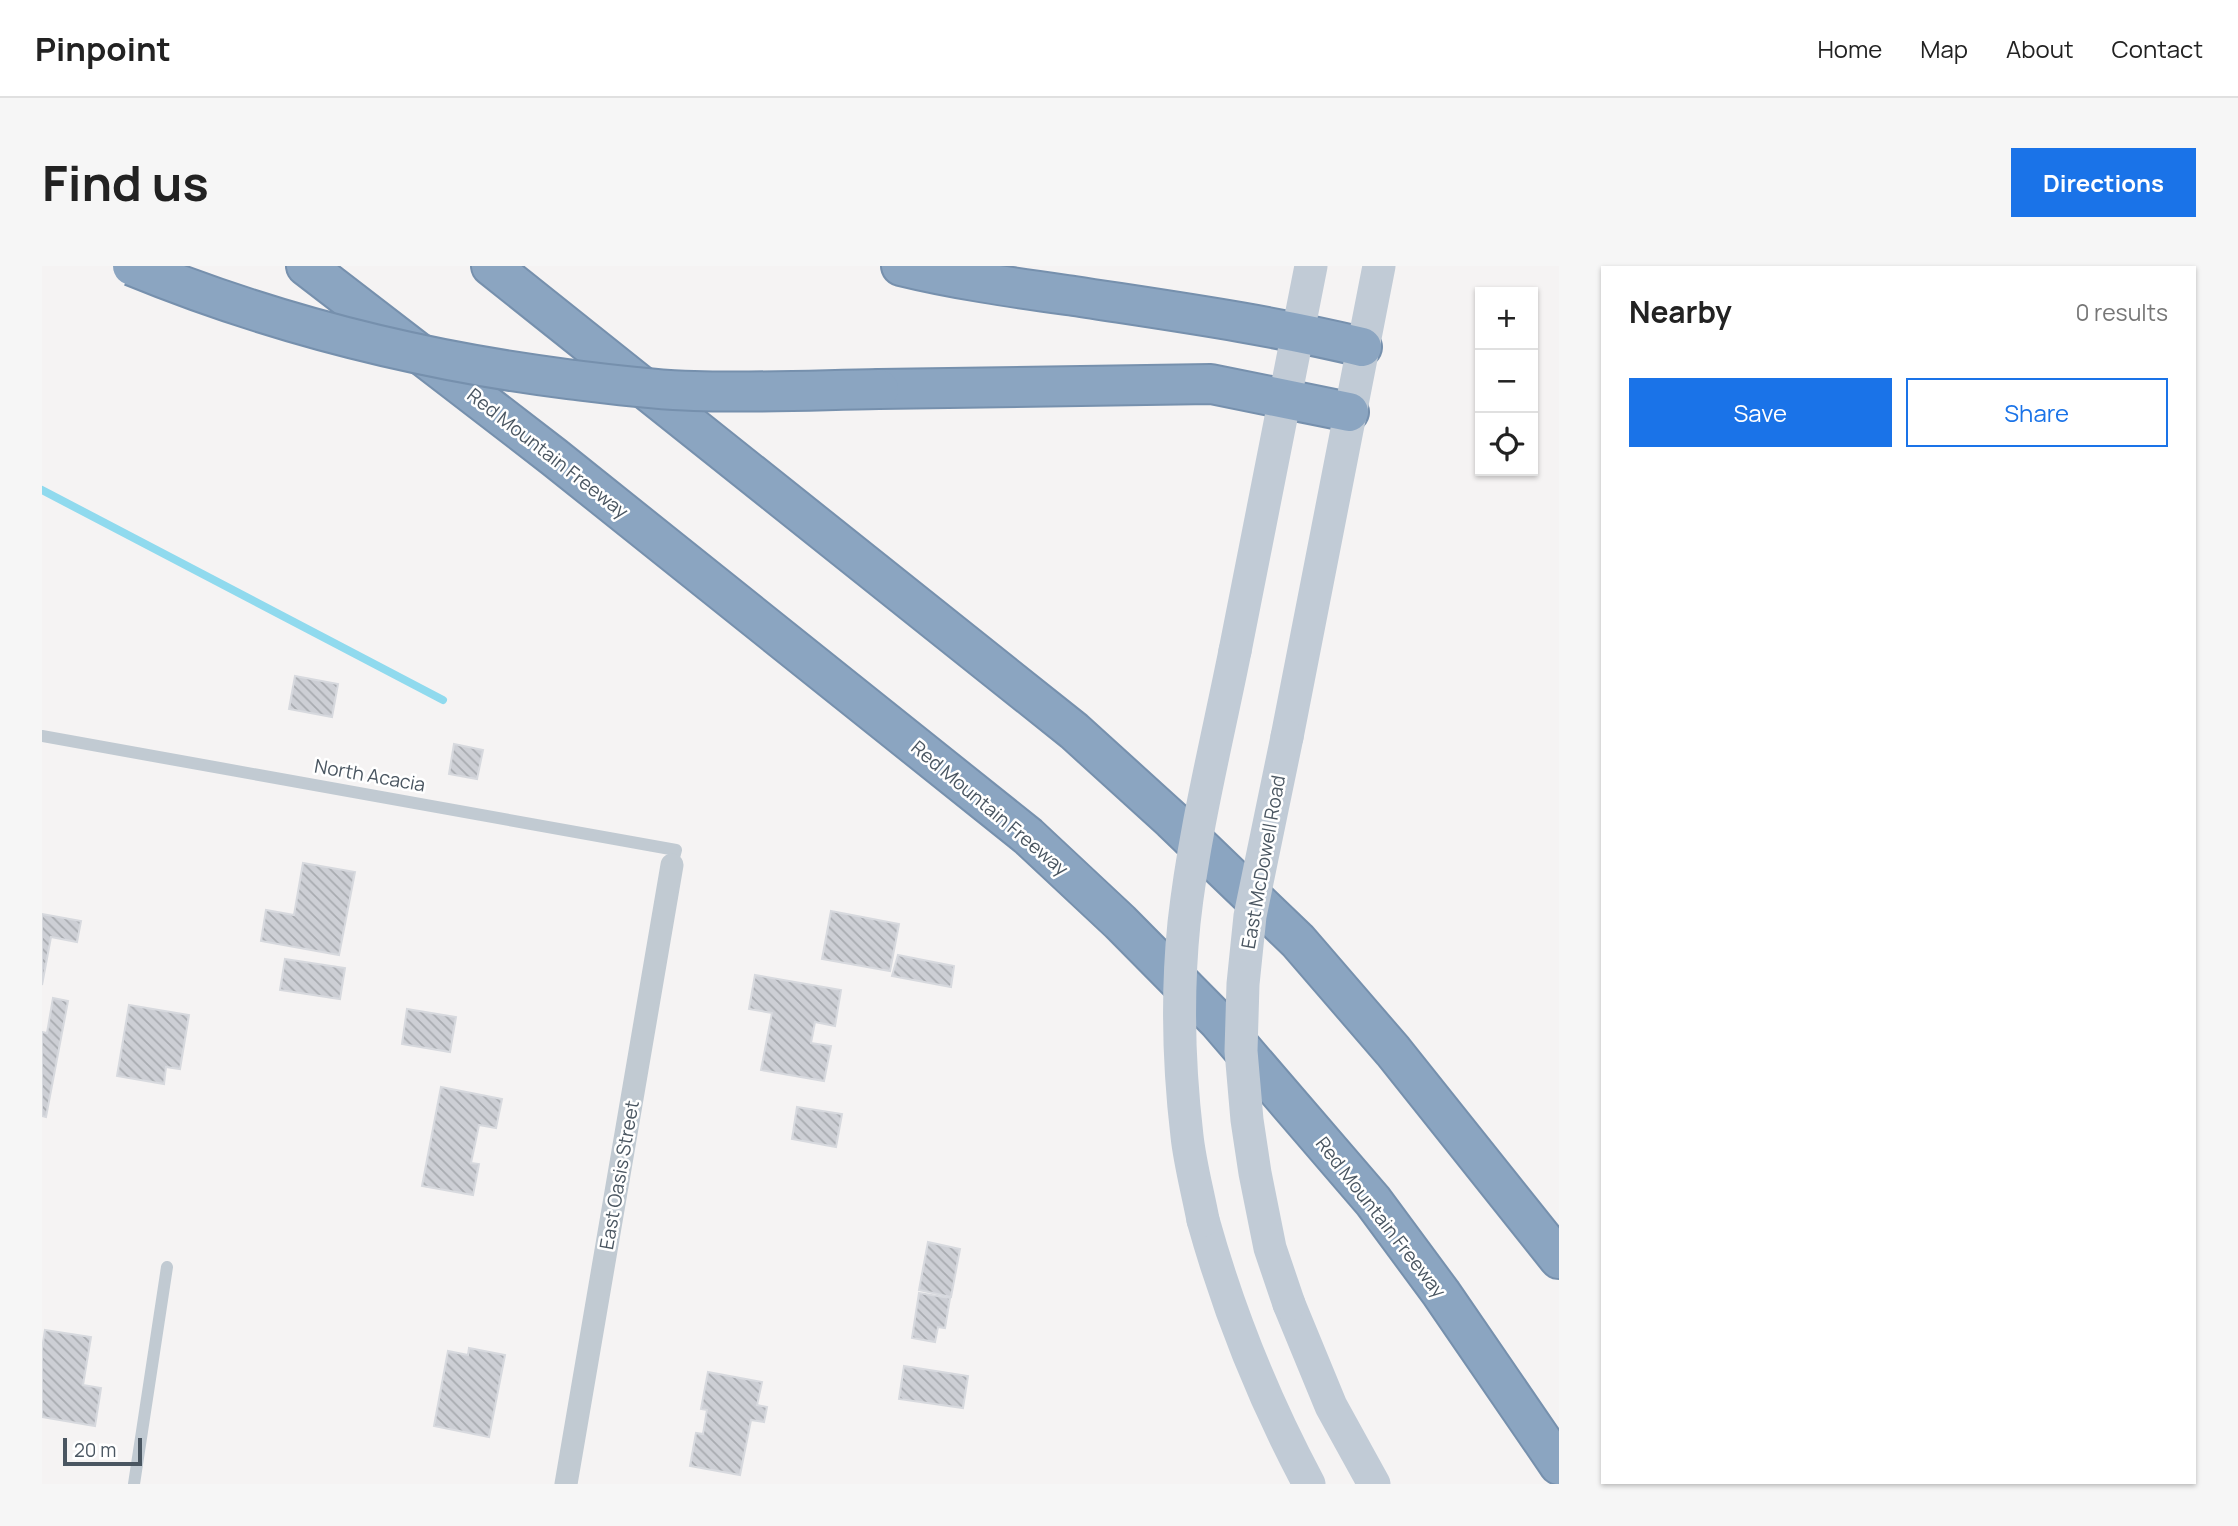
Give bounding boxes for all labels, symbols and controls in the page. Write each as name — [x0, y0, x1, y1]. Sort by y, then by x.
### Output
text: Pinpoint — [35, 26, 171, 71]
text: Home — [1817, 32, 1882, 65]
text: Map — [1920, 32, 1968, 65]
text: About — [2006, 32, 2074, 65]
text: Contact — [2112, 32, 2203, 65]
button: Directions — [2011, 148, 2196, 217]
text: Find us — [42, 149, 209, 216]
map controls — [1475, 287, 1538, 476]
button: + — [1475, 287, 1538, 350]
text: Nearby — [1629, 291, 1732, 332]
text: 0 results — [2075, 296, 2168, 328]
button: − — [1475, 350, 1538, 413]
button: Save — [1629, 378, 1892, 447]
button: Share — [1906, 378, 2168, 447]
street label: Red Mountain Freeway — [462, 382, 634, 524]
button: locate — [1475, 413, 1538, 476]
street label: Red Mountain Freeway — [906, 735, 1074, 881]
street label: North Acacia — [313, 752, 427, 798]
street label: East McDowell Road — [1235, 773, 1291, 951]
street label: East Oasis Street — [593, 1098, 645, 1252]
street label: Red Mountain Freeway — [1310, 1131, 1452, 1303]
scale bar — [63, 1435, 142, 1467]
text: 20 m — [74, 1437, 116, 1463]

